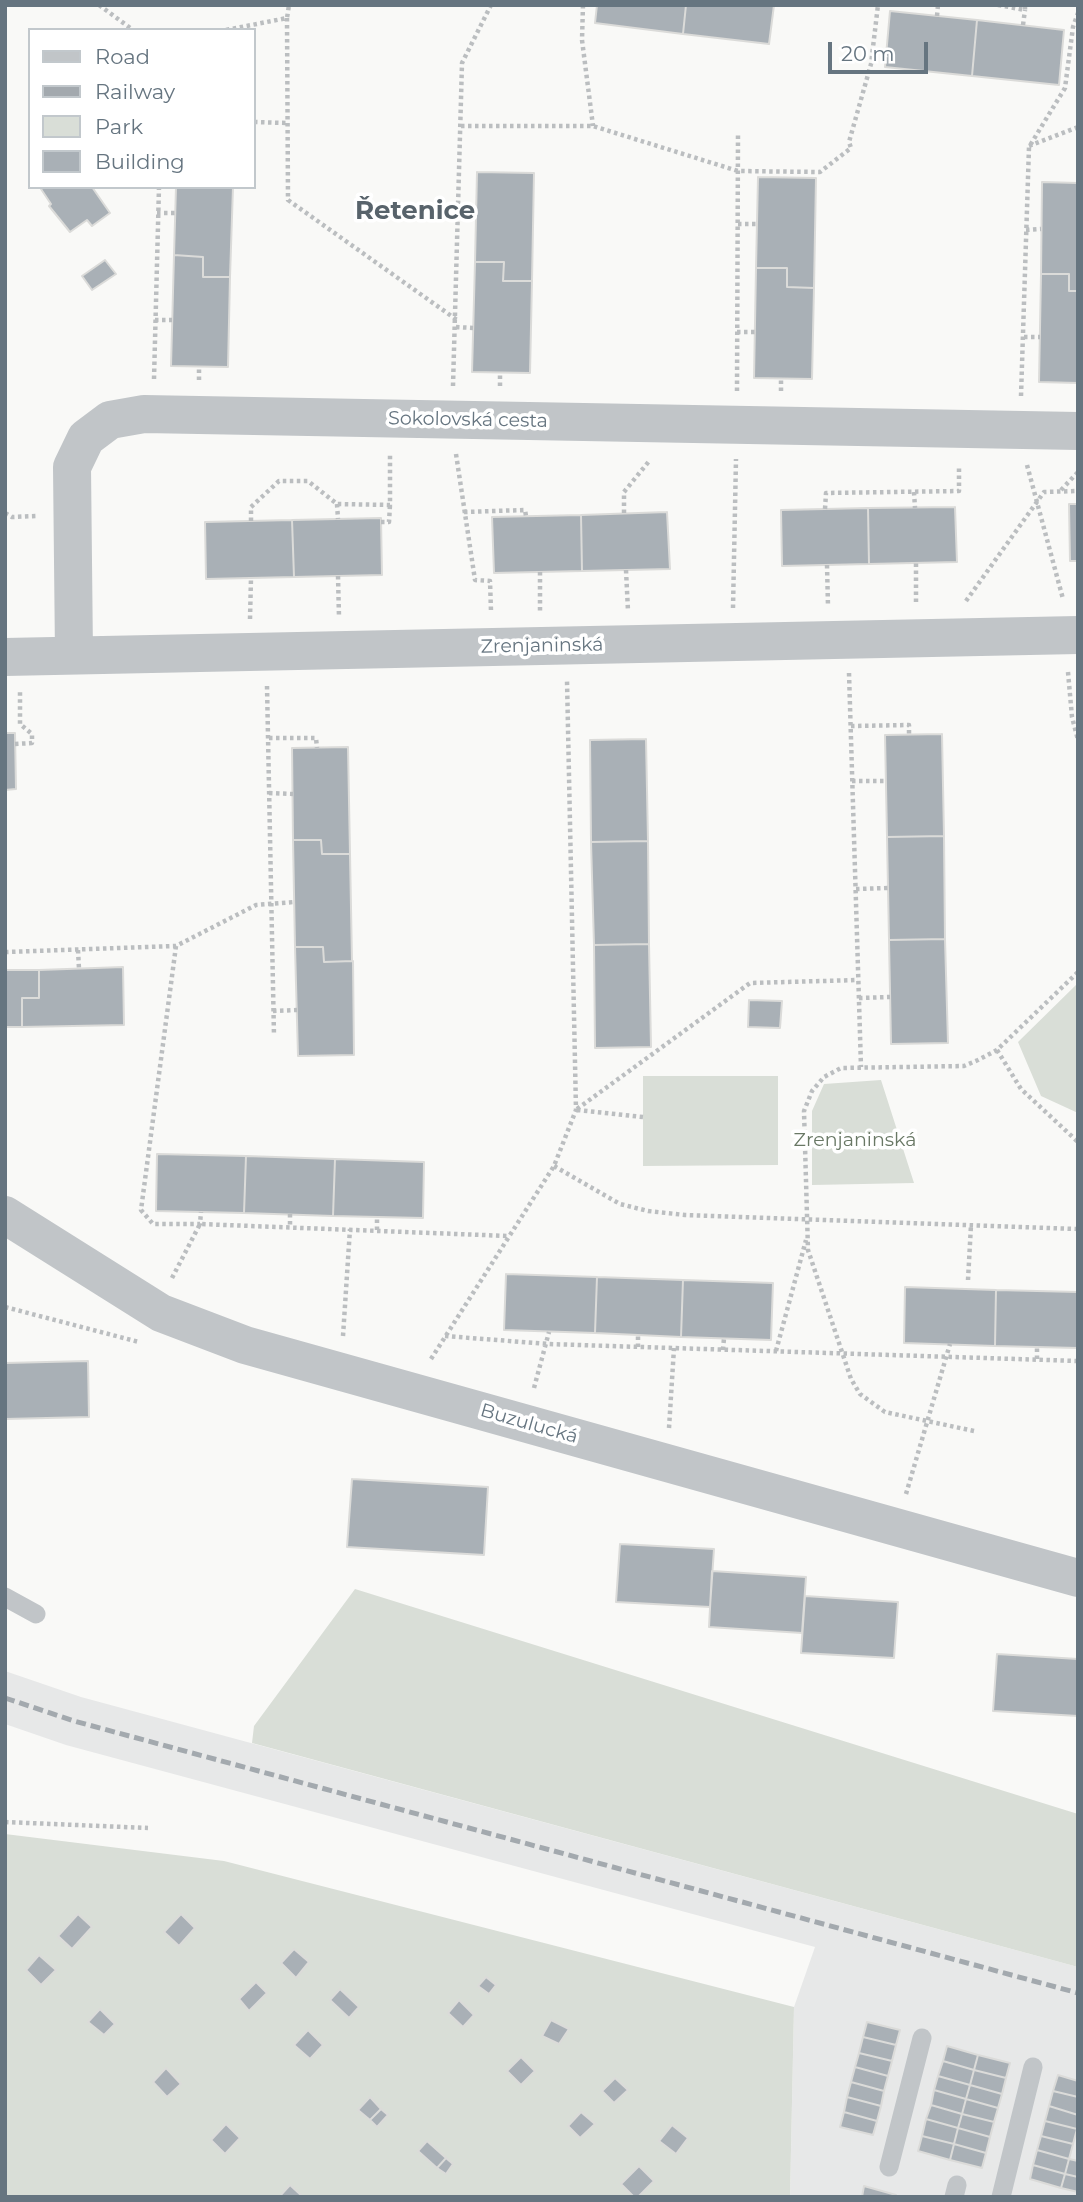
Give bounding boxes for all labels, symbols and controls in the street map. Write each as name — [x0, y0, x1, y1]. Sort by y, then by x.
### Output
legend — [28, 28, 256, 189]
scale bar — [831, 28, 931, 72]
text: 20 m — [841, 41, 895, 66]
text: Road — [95, 44, 150, 69]
text: Railway — [95, 79, 175, 104]
text: Park — [95, 114, 143, 139]
text: Building — [95, 149, 185, 174]
district label: Řetenice — [355, 195, 475, 227]
street label: Sokolovská cesta — [388, 407, 548, 433]
street label: Zrenjaninská — [480, 634, 604, 658]
park label: Zrenjaninská — [794, 1129, 916, 1151]
street label: Buzulucká — [478, 1399, 580, 1449]

